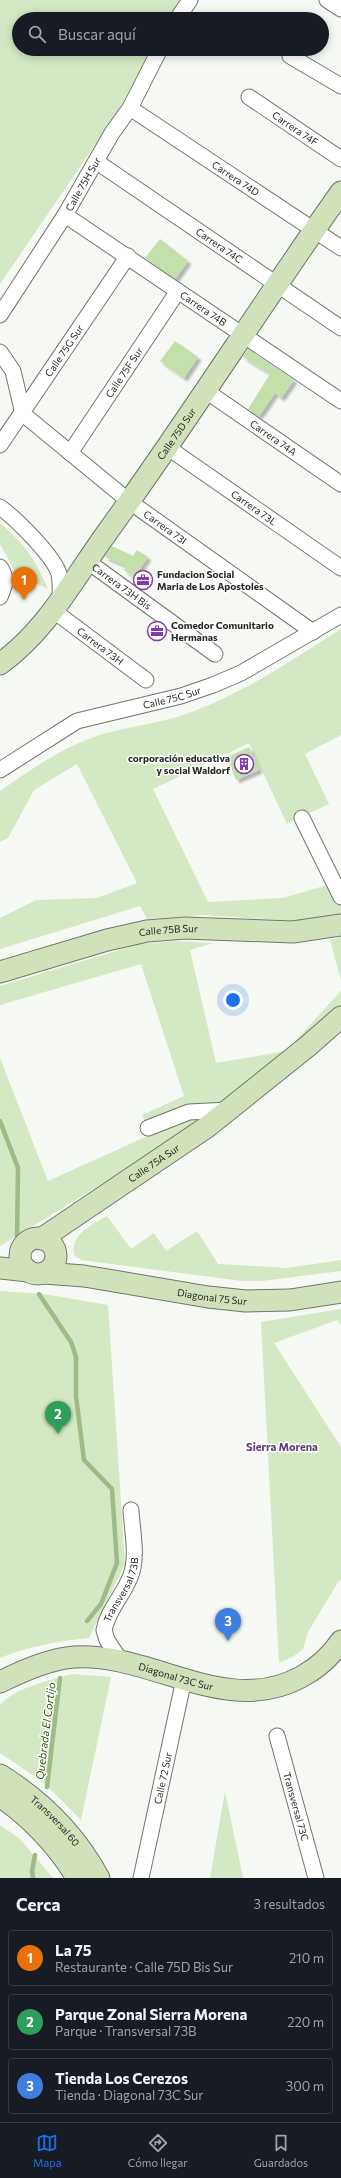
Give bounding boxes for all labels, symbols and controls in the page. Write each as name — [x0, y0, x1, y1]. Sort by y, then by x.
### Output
search box — [12, 12, 329, 56]
icon: search — [26, 23, 48, 45]
text: Buscar aquí — [58, 25, 136, 43]
street label: Carrera 74F — [270, 109, 321, 148]
street label: Calle 75H Sur — [63, 155, 103, 213]
street label: Carrera 74D — [210, 158, 262, 198]
street label: Carrera 74C — [194, 225, 245, 265]
street label: Carrera 74B — [178, 288, 229, 329]
street label: Calle 75G Sur — [42, 322, 86, 379]
street label: Calle 75F Sur — [103, 345, 145, 400]
street label: Calle 75D Sur — [154, 406, 198, 462]
street label: Carrera 74A — [248, 417, 299, 458]
street label: Carrera 73L — [229, 487, 279, 528]
street label: Carrera 73I — [141, 508, 189, 546]
street label: Carrera 73H Bis — [90, 561, 154, 612]
pin: 1 — [11, 567, 37, 600]
place label: Fundacion Social Maria de Los Apostoles — [157, 568, 264, 592]
office icon: Fundacion Social Maria de Los Apostoles — [132, 569, 154, 591]
place label: Comedor Comunitario Hermanas — [171, 619, 274, 643]
office icon: Comedor Comunitario Hermanas — [146, 620, 168, 642]
street label: Carrera 73H — [75, 625, 126, 667]
street label: Calle 75C Sur — [142, 684, 202, 711]
place label: corporación educativa y social Waldorf — [128, 752, 231, 776]
building icon: corporación educativa y social Waldorf — [233, 753, 255, 775]
street label: Calle 75B Sur — [138, 922, 198, 939]
your location — [223, 990, 243, 1010]
street label: Calle 75A Sur — [126, 1141, 182, 1185]
street label: Diagonal 75 Sur — [176, 1286, 248, 1307]
pin: 2 — [45, 1401, 71, 1434]
district label: Sierra Morena — [246, 1440, 318, 1453]
street label: Transversal 73B — [101, 1556, 140, 1624]
pin: 3 — [215, 1608, 241, 1641]
street label: Diagonal 73C Sur — [137, 1660, 215, 1693]
water label: Quebrada El Cortijo — [33, 1681, 57, 1781]
street label: Calle 72 Sur — [151, 1751, 174, 1805]
street label: Transversal 73C — [281, 1771, 312, 1842]
street label: Transversal 60 — [28, 1793, 82, 1848]
text: Cerca — [16, 1894, 61, 1915]
text: 3 resultados — [254, 1896, 325, 1912]
text: La 75 — [55, 1941, 91, 1959]
text: 1 — [27, 1950, 33, 1966]
text: 210 m — [289, 1950, 324, 1966]
text: Restaurante · Calle 75D Bis Sur — [55, 1959, 233, 1975]
text: Parque Zonal Sierra Morena — [55, 2005, 247, 2023]
text: 2 — [26, 2014, 34, 2030]
text: 220 m — [287, 2014, 324, 2030]
text: Parque · Transversal 73B — [55, 2023, 196, 2039]
text: Tienda Los Cerezos — [55, 2069, 188, 2087]
text: 3 — [26, 2078, 34, 2094]
text: 300 m — [286, 2078, 324, 2094]
text: Tienda · Diagonal 73C Sur — [55, 2087, 204, 2103]
tab: Mapa — [33, 2132, 62, 2169]
tab: Cómo llegar — [128, 2132, 188, 2169]
tab: Guardados — [254, 2132, 308, 2169]

